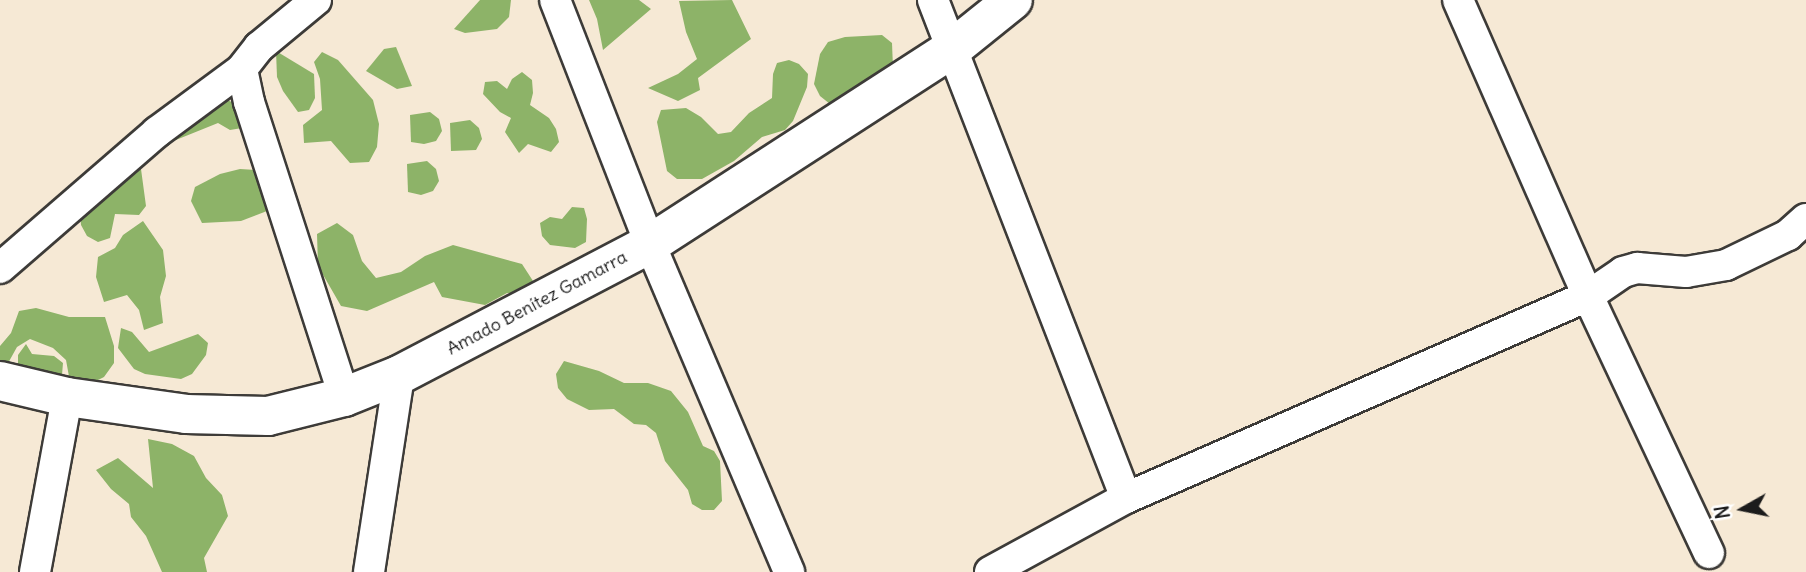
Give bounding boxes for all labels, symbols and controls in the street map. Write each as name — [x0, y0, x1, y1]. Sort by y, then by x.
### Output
street label: Amado Benítez Gamarra — [443, 246, 631, 360]
north arrow — [1708, 474, 1778, 544]
text: N — [1709, 504, 1735, 521]

